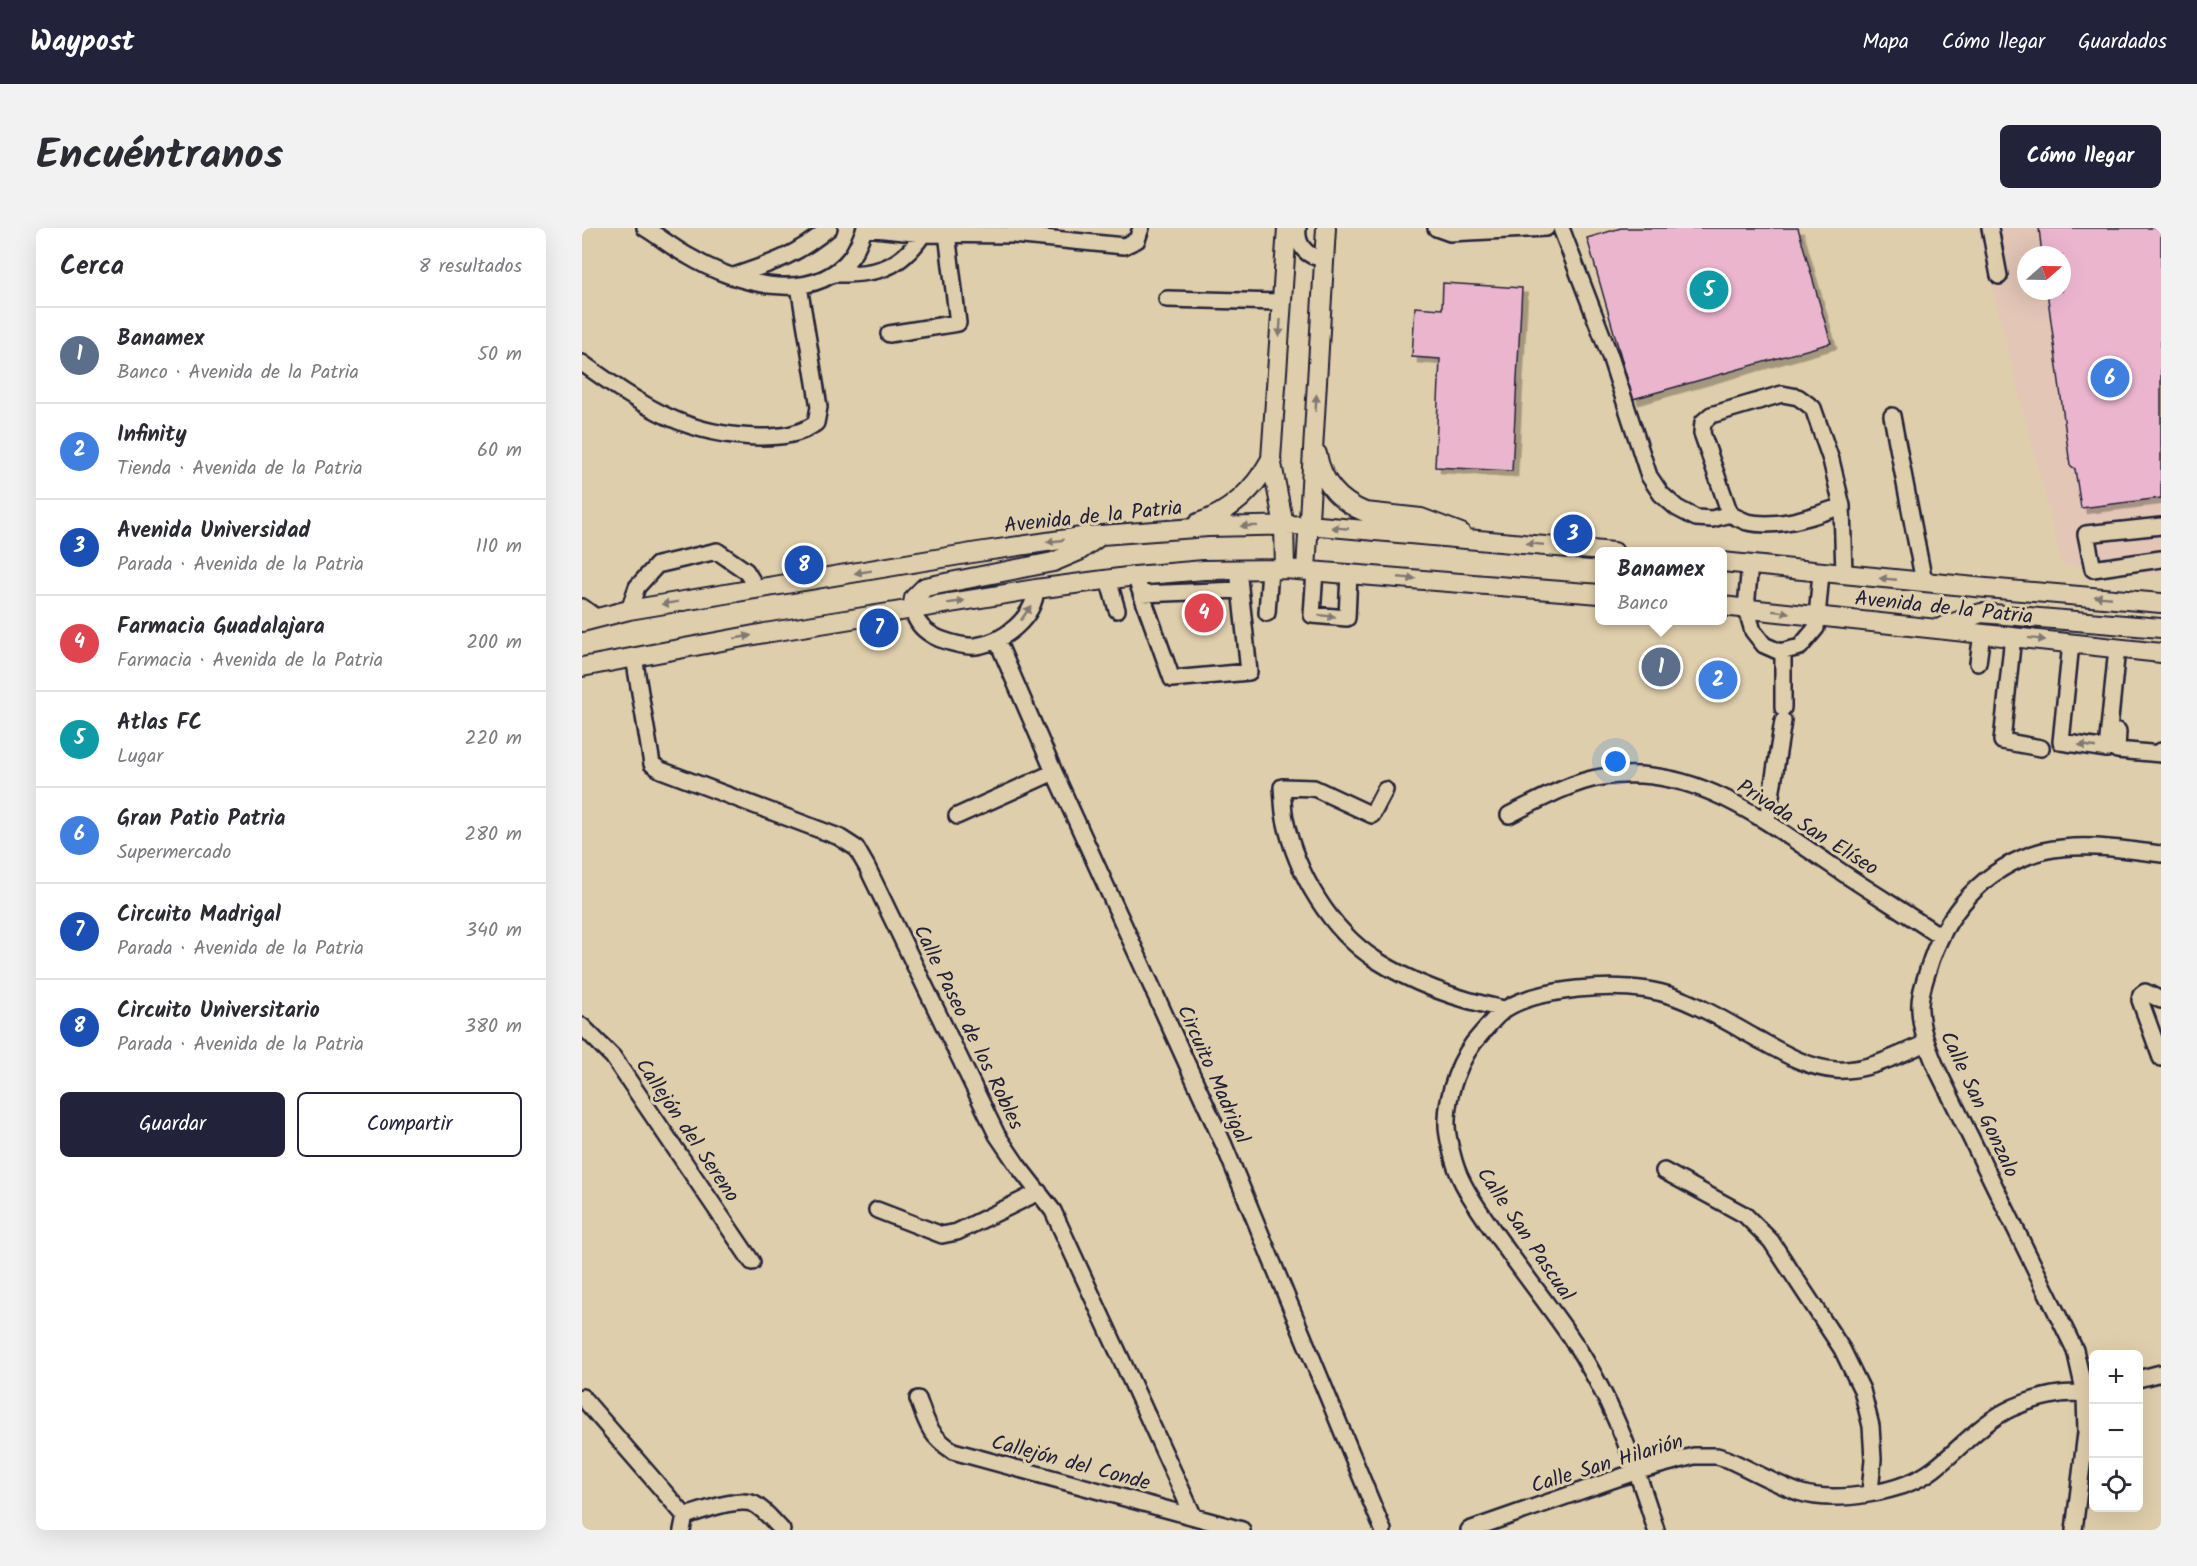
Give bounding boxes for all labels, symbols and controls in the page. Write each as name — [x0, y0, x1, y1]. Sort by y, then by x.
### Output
text: Waypost — [30, 20, 134, 65]
text: Mapa — [1862, 26, 1909, 59]
text: Cómo llegar — [1942, 26, 2045, 59]
text: Guardados — [2078, 26, 2167, 59]
text: Encuéntranos — [36, 123, 283, 190]
button: Cómo llegar — [2000, 125, 2161, 188]
text: Cerca — [60, 246, 124, 288]
north arrow — [2017, 246, 2071, 300]
text: 8 resultados — [419, 251, 522, 283]
pin: 5 — [1690, 268, 1728, 312]
one-way arrow — [1275, 319, 1285, 338]
text: Banamex — [117, 322, 205, 357]
text: 1 — [76, 339, 83, 371]
text: 50 m — [477, 339, 522, 371]
pin: 6 — [2090, 356, 2129, 400]
text: Banco · Avenida de la Patria — [117, 357, 359, 389]
one-way arrow — [1311, 394, 1320, 413]
text: Infinity — [117, 418, 187, 453]
text: 2 — [74, 435, 85, 467]
text: 60 m — [477, 435, 522, 467]
text: Tienda · Avenida de la Patria — [117, 453, 363, 485]
street label: Avenida de la Patria — [1002, 492, 1184, 543]
pin: 3 — [1554, 512, 1592, 556]
text: Avenida Universidad — [117, 514, 310, 549]
one-way arrow — [1240, 521, 1259, 531]
one-way arrow — [1331, 523, 1350, 532]
text: 3 — [74, 531, 85, 563]
text: 110 m — [476, 531, 522, 563]
one-way arrow — [1046, 537, 1065, 546]
one-way arrow — [1525, 539, 1544, 549]
pin: 8 — [784, 542, 824, 588]
popup — [1595, 547, 1727, 625]
text: Parada · Avenida de la Patria — [117, 549, 364, 581]
text: Banamex — [1617, 553, 1705, 588]
one-way arrow — [853, 567, 872, 576]
one-way arrow — [1397, 573, 1416, 583]
one-way arrow — [1878, 574, 1897, 584]
street label: Avenida de la Patria — [1853, 583, 2035, 634]
text: Banco — [1617, 588, 1668, 620]
pin: 4 — [1184, 590, 1224, 636]
one-way arrow — [2093, 593, 2112, 602]
one-way arrow — [946, 597, 965, 606]
one-way arrow — [661, 599, 680, 608]
one-way arrow — [1021, 604, 1032, 621]
pin: 7 — [860, 606, 898, 650]
one-way arrow — [1771, 607, 1790, 617]
text: Farmacia Guadalajara — [117, 610, 325, 645]
one-way arrow — [1317, 611, 1336, 621]
text: 4 — [74, 627, 85, 659]
text: 200 m — [466, 627, 522, 659]
one-way arrow — [733, 633, 752, 642]
one-way arrow — [2028, 634, 2047, 644]
pin: 1 — [1642, 644, 1680, 690]
text: Farmacia · Avenida de la Patria — [117, 645, 383, 677]
pin: 2 — [1698, 658, 1738, 702]
text: Atlas FC — [117, 706, 202, 741]
text: 5 — [74, 723, 85, 755]
text: 220 m — [465, 723, 522, 755]
text: Lugar — [117, 741, 163, 773]
one-way arrow — [2077, 741, 2096, 750]
your location — [1601, 747, 1630, 776]
street label: Privada San Elíseo — [1730, 771, 1885, 885]
text: Gran Patio Patria — [117, 802, 286, 837]
text: 6 — [74, 819, 85, 851]
text: 280 m — [464, 819, 522, 851]
text: Supermercado — [117, 837, 231, 869]
text: Circuito Madrigal — [117, 898, 281, 933]
text: 7 — [75, 915, 84, 947]
text: 340 m — [466, 915, 522, 947]
street label: Calle Paseo de los Robles — [904, 919, 1032, 1136]
text: Parada · Avenida de la Patria — [117, 933, 364, 965]
text: Circuito Universitario — [117, 994, 320, 1029]
street label: Circuito Madrigal — [1167, 1000, 1258, 1149]
text: 8 — [74, 1011, 85, 1043]
text: 380 m — [465, 1011, 522, 1043]
street label: Calle San Gonzalo — [1930, 1026, 2027, 1183]
text: Parada · Avenida de la Patria — [117, 1029, 364, 1061]
street label: Callejón del Sereno — [626, 1052, 747, 1210]
button: Guardar — [60, 1092, 285, 1157]
button: Compartir — [297, 1092, 522, 1157]
street label: Calle San Pascual — [1468, 1161, 1582, 1309]
map controls — [2089, 1350, 2143, 1512]
button: + — [2089, 1350, 2143, 1404]
button: − — [2089, 1404, 2143, 1458]
street label: Callejón del Conde — [987, 1426, 1154, 1501]
street label: Calle San Hilarión — [1527, 1426, 1688, 1503]
button: locate — [2089, 1458, 2143, 1512]

